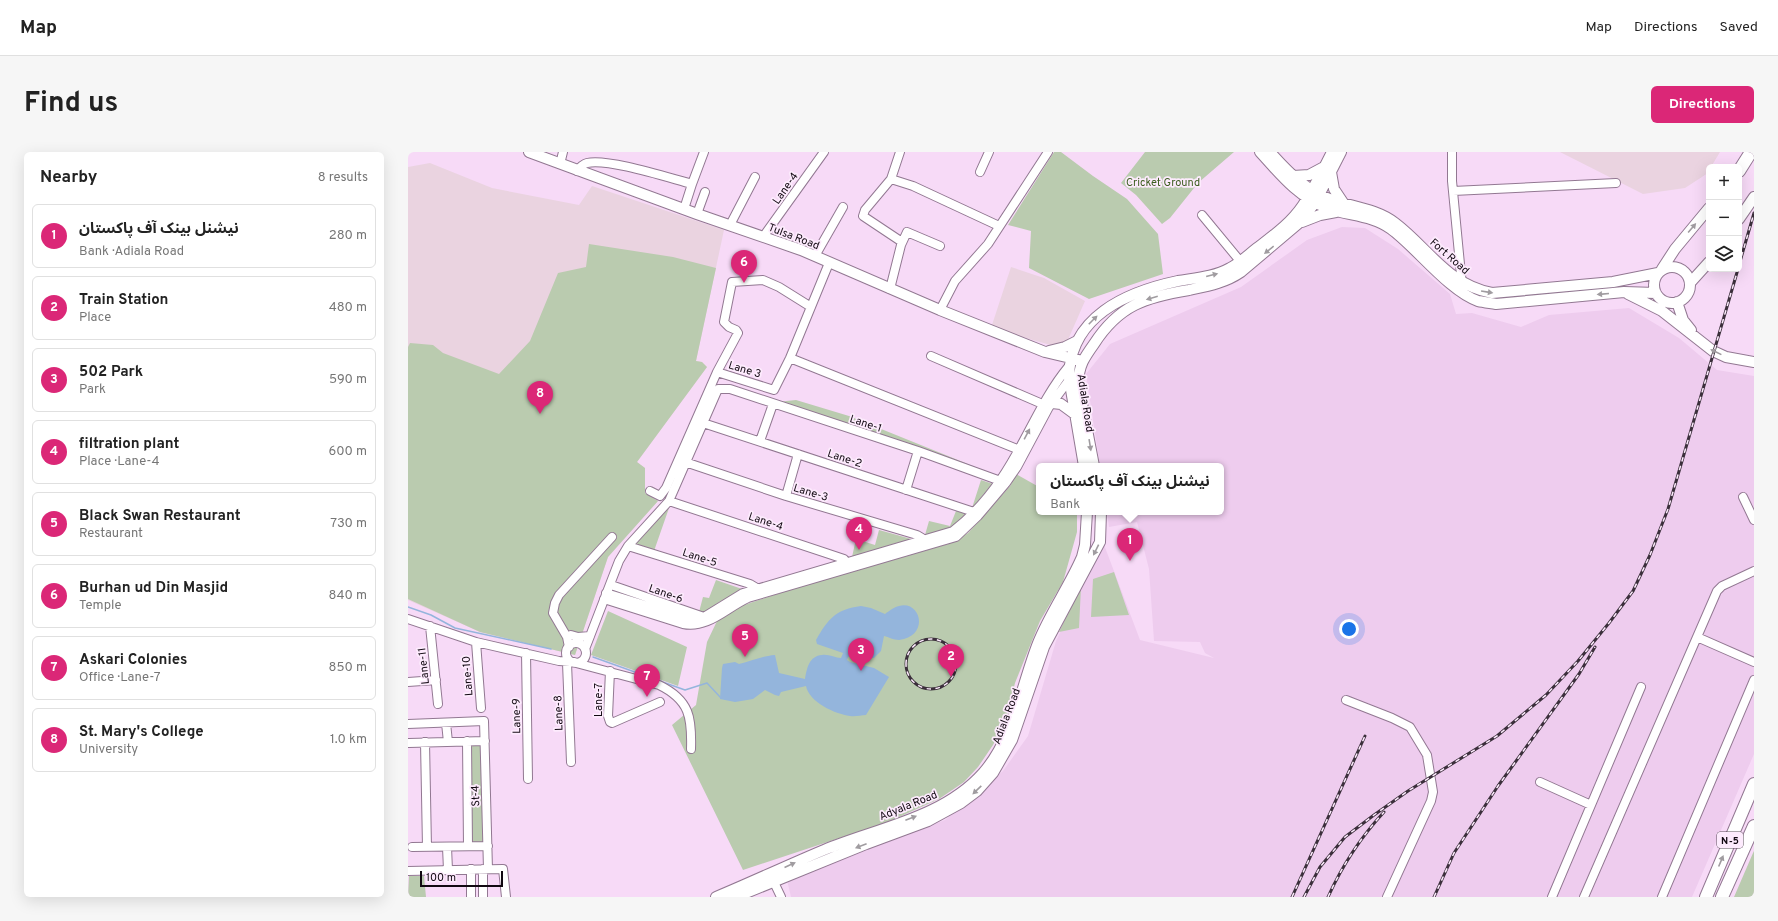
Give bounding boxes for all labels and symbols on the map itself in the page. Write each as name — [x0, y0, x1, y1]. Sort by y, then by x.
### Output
street label: Lane-4 — [770, 170, 802, 207]
park label: Cricket Ground — [1126, 176, 1200, 190]
street label: Tulsa Road — [766, 221, 821, 253]
one-way arrow — [1687, 223, 1696, 234]
street label: Fort Road — [1427, 236, 1472, 278]
one-way arrow — [1264, 245, 1275, 254]
pin: 6 — [731, 250, 757, 283]
one-way arrow — [1206, 272, 1218, 278]
one-way arrow — [1481, 289, 1493, 295]
one-way arrow — [1597, 291, 1609, 298]
one-way arrow — [1145, 295, 1157, 301]
one-way arrow — [1088, 315, 1098, 325]
one-way arrow — [1711, 349, 1722, 355]
street label: Lane 3 — [727, 358, 763, 382]
street label: Adiala Road — [1073, 373, 1097, 433]
pin: 8 — [527, 381, 553, 414]
street label: Lane-1 — [848, 412, 884, 436]
one-way arrow — [1023, 428, 1030, 440]
one-way arrow — [1088, 439, 1094, 452]
street label: Lane-2 — [826, 447, 864, 471]
street label: Lane-3 — [792, 481, 830, 505]
street label: Lane-4 — [747, 510, 785, 534]
pin: 4 — [846, 517, 872, 550]
pin: 1 — [1117, 528, 1143, 561]
one-way arrow — [1093, 544, 1099, 556]
street label: Lane-5 — [681, 546, 719, 570]
street label: Lane-6 — [647, 582, 685, 606]
your location — [1339, 619, 1359, 639]
pin: 5 — [732, 624, 758, 657]
pin: 3 — [848, 638, 874, 671]
pin: 2 — [938, 644, 964, 677]
street label: Lane-11 — [415, 647, 433, 685]
street label: Lane-10 — [460, 655, 476, 696]
pin: 7 — [634, 664, 660, 697]
street label: Lane-7 — [592, 683, 606, 717]
street label: Adiala Road — [990, 686, 1024, 746]
street label: Lane-8 — [551, 695, 567, 731]
street label: Lane-9 — [510, 698, 524, 734]
street label: St-4 — [469, 785, 483, 807]
one-way arrow — [972, 785, 982, 795]
street label: Adyala Road — [877, 788, 940, 824]
one-way arrow — [906, 814, 918, 820]
road number: N-5 — [1717, 832, 1743, 848]
one-way arrow — [854, 843, 866, 849]
one-way arrow — [1718, 856, 1724, 867]
one-way arrow — [785, 861, 797, 867]
scale bar — [420, 869, 503, 888]

